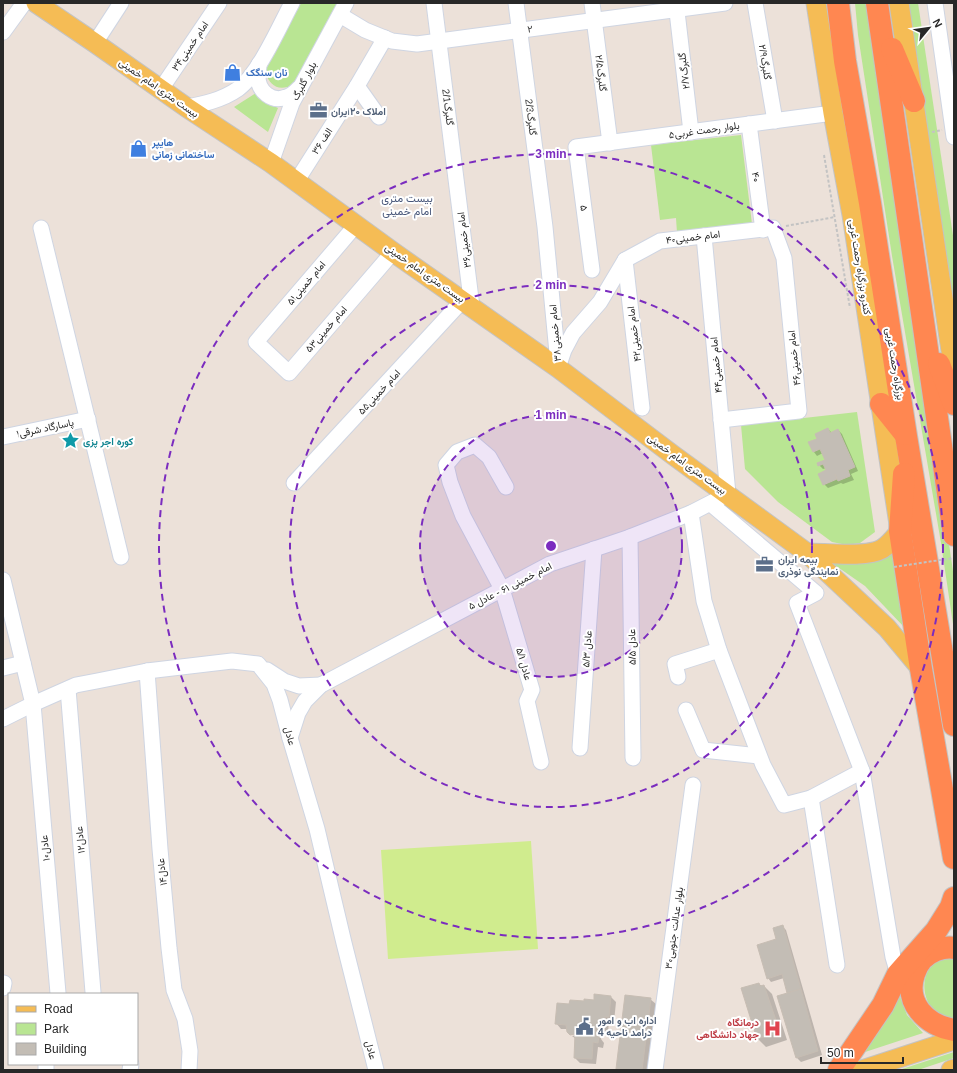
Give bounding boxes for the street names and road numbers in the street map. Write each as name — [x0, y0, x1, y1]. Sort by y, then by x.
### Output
street label: امام خمینی۳۴ — [169, 19, 211, 73]
street label: ۲ — [527, 23, 533, 35]
street label: گلبرگ۲/۹ — [756, 44, 773, 81]
street label: گلبرگ۲/۷ — [676, 51, 693, 90]
street label: گلبرگ۲/۵ — [592, 54, 609, 93]
street label: بیست متری امام خمینی — [117, 56, 201, 120]
street label: بلوار گلبرگ — [289, 60, 320, 103]
street label: 2/1گلبرگ — [439, 88, 456, 127]
street label: 2/3گلبرگ — [522, 98, 539, 137]
street label: بلوار رحمت غربی۵ — [668, 120, 740, 141]
street label: ۳۶ الف — [310, 126, 334, 156]
street label: ۴۰ — [750, 171, 762, 183]
street label: ۵ — [578, 204, 590, 212]
street label: امام خمینی۳۶ — [455, 211, 474, 269]
street label: کندرو بزرگراه رحمت غربی — [846, 218, 873, 316]
street label: امام خمینی۴۰ — [665, 228, 721, 247]
street label: بیست متری امام خمینی — [383, 241, 467, 305]
street label: امام خمینی۵۱ — [285, 259, 328, 308]
street label: امام خمینی۵۳ — [303, 304, 350, 355]
street label: امام خمینی۳۸ — [547, 304, 564, 362]
street label: امام خمینی۴۲ — [625, 305, 644, 362]
street label: بزرگراه رحمت غربی — [883, 327, 906, 401]
street label: امام خمینی۴۶ — [786, 330, 803, 386]
street label: ۴۴امام خمینی — [708, 336, 725, 394]
street label: امام خمینی۵۵ — [356, 368, 403, 417]
street label: پاسارگاد شرقی۱ — [15, 417, 75, 441]
street label: بیست متری امام خمینی — [645, 432, 729, 497]
street label: امام خمینی ۶۱ - عادل ۵ — [466, 560, 554, 613]
street label: عادل ۵/۵ — [626, 629, 638, 665]
street label: عادل ۵/۳ — [580, 630, 594, 668]
street label: عادل ۵/۱ — [514, 646, 534, 682]
street label: عادل — [282, 725, 298, 747]
street label: عادل۱۲ — [73, 826, 87, 854]
street label: عادل۱۰ — [38, 835, 52, 861]
street label: عادل۱۴ — [155, 858, 169, 886]
street label: بلوار عدالت جنوبی۳۰ — [663, 886, 686, 970]
street label: عادل — [363, 1039, 379, 1061]

